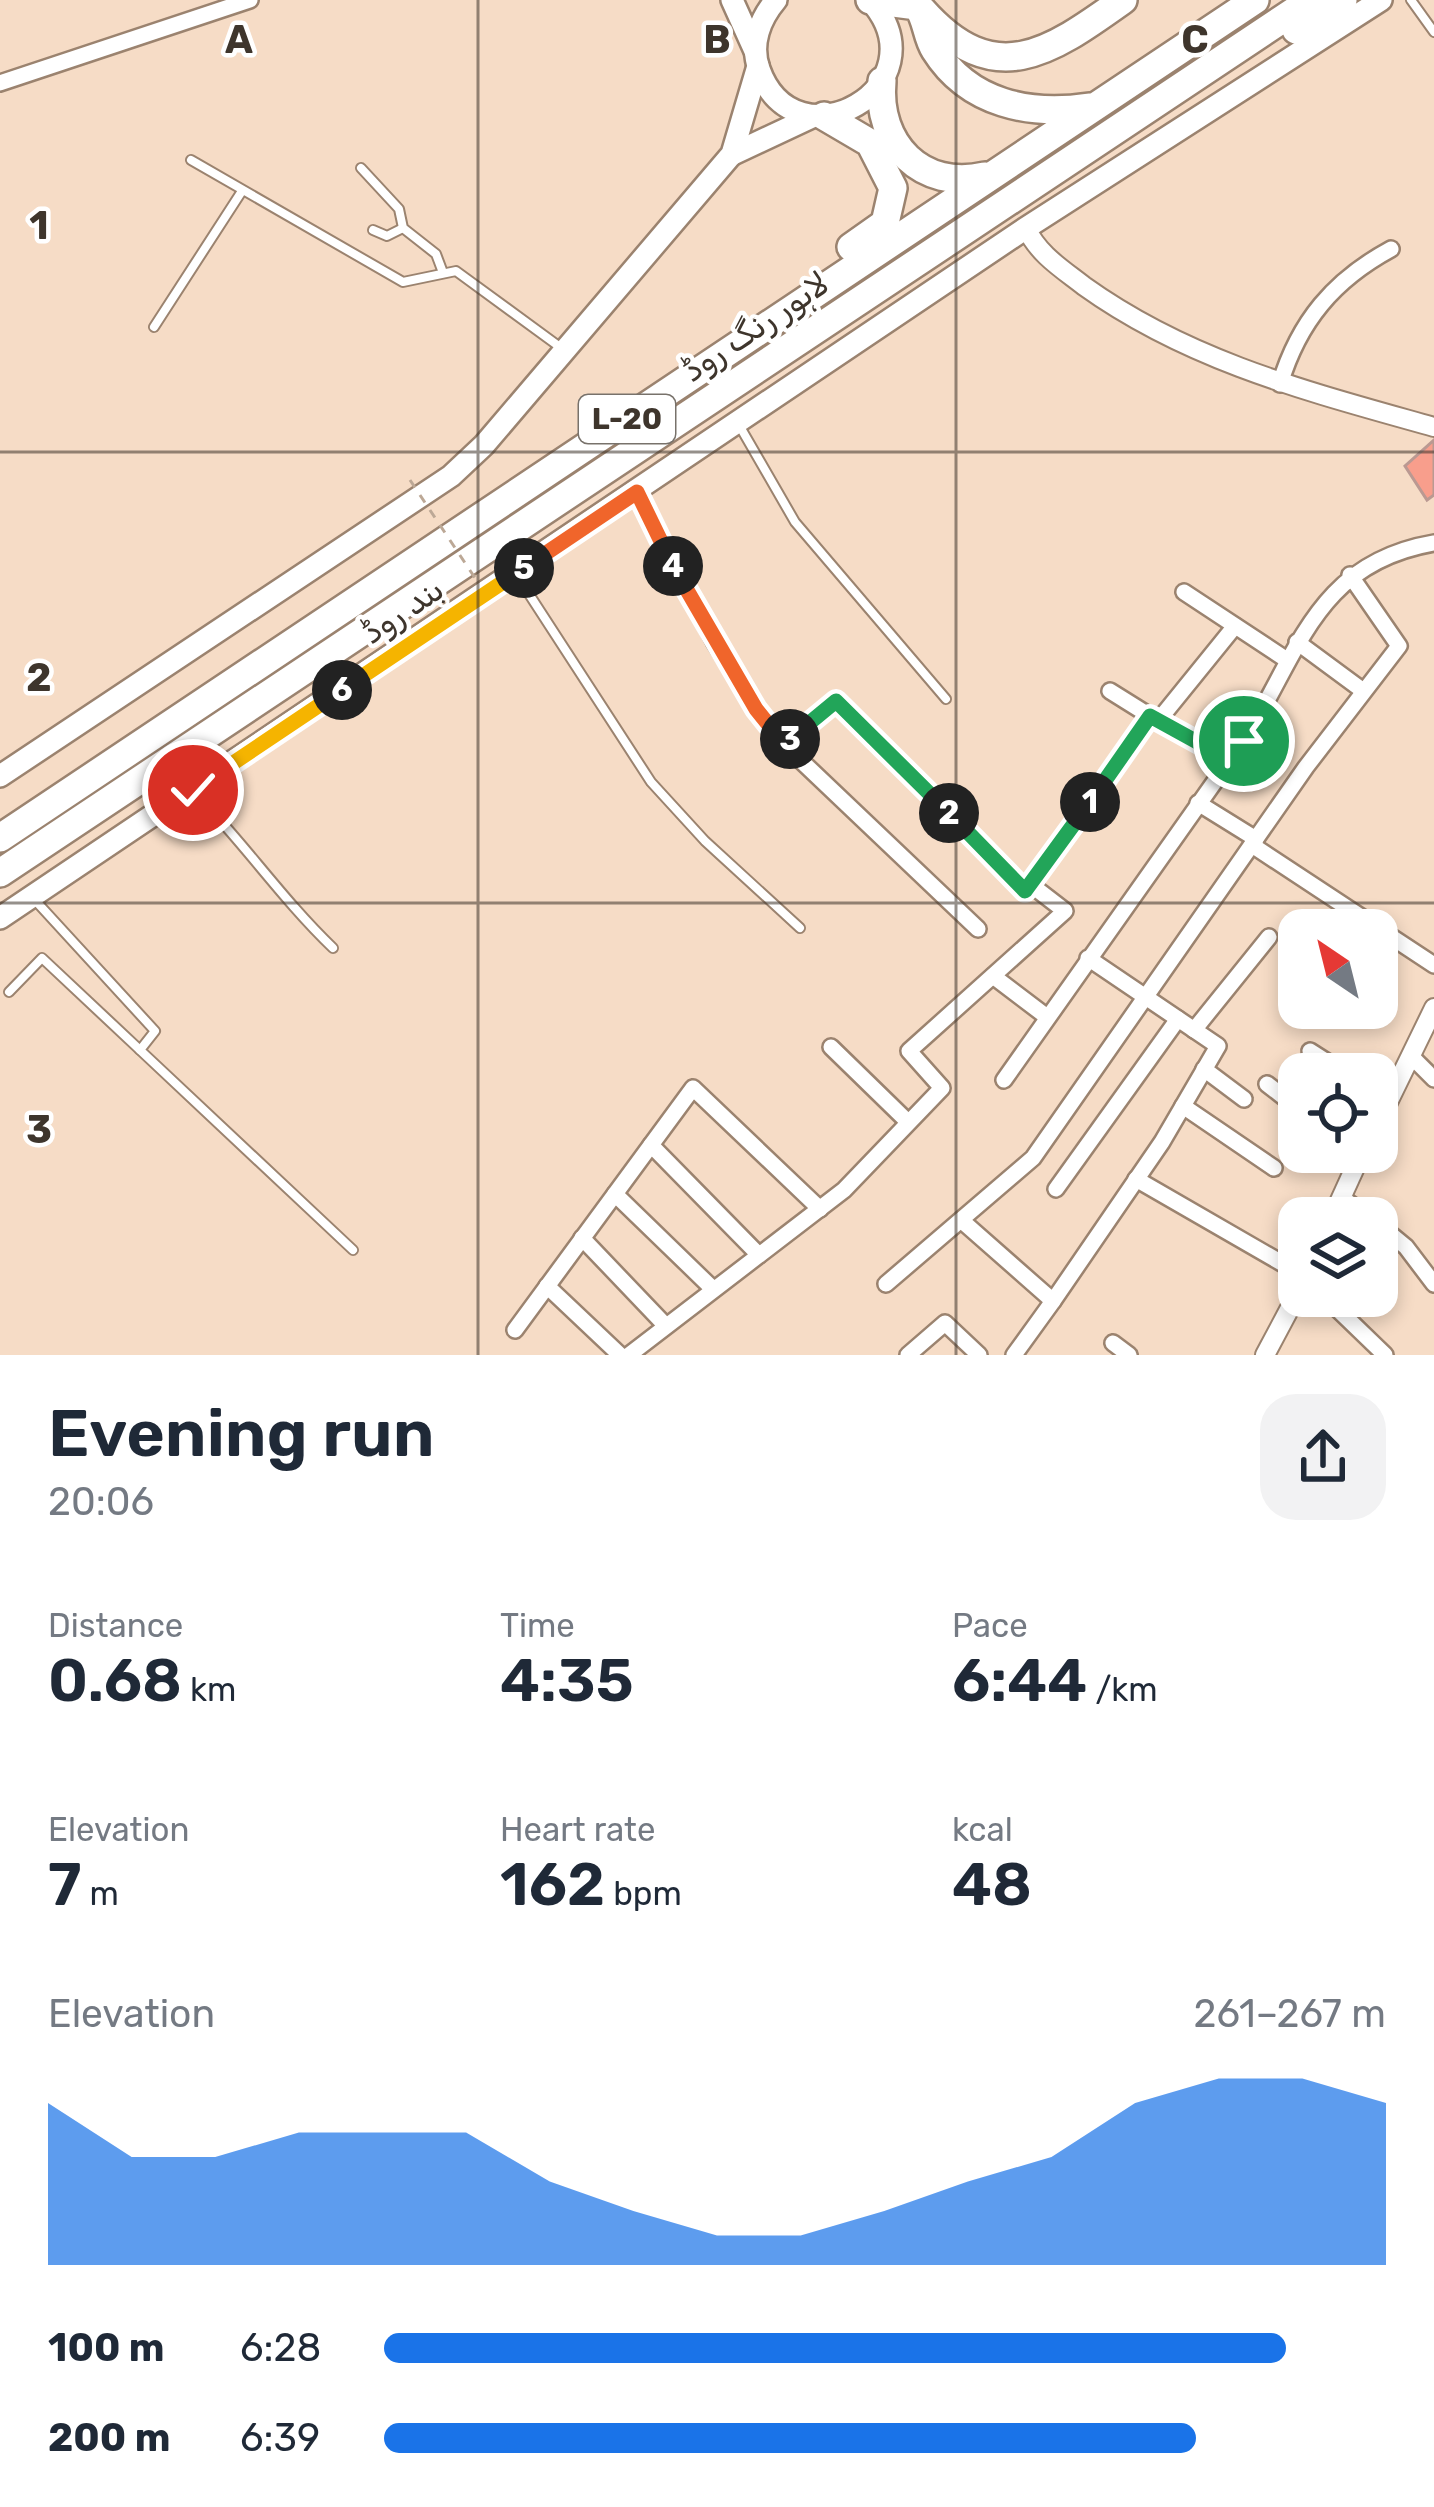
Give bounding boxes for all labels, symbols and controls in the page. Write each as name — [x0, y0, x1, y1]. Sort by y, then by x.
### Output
text: A — [225, 17, 253, 63]
text: B — [703, 17, 731, 63]
text: C — [1181, 17, 1209, 63]
text: 1 — [29, 203, 49, 249]
street label: لاہور رنگ روڈ — [675, 263, 837, 391]
road number: L-20 — [579, 395, 675, 443]
pin: 4 — [643, 536, 703, 596]
pin: 5 — [494, 538, 554, 598]
text: 4 — [662, 546, 684, 585]
text: 5 — [513, 548, 535, 587]
street label: بند روڈ — [354, 569, 450, 652]
text: 2 — [26, 655, 52, 701]
pin: 6 — [312, 660, 372, 720]
text: 6 — [331, 670, 353, 709]
pin — [1193, 690, 1295, 792]
icon: arrive — [1211, 708, 1277, 774]
pin: 3 — [760, 709, 820, 769]
text: 3 — [779, 719, 801, 758]
pin — [142, 739, 244, 841]
icon: check — [160, 757, 226, 823]
pin: 1 — [1060, 772, 1120, 832]
text: 1 — [1082, 782, 1098, 821]
pin: 2 — [919, 783, 979, 843]
text: 2 — [938, 793, 960, 832]
north arrow — [1278, 909, 1398, 1029]
map controls — [1278, 909, 1398, 1317]
button: locate — [1278, 1053, 1398, 1173]
text: 3 — [26, 1107, 52, 1153]
button: layers — [1278, 1197, 1398, 1317]
text: Evening run — [48, 1394, 434, 1473]
button: share — [1260, 1394, 1386, 1520]
text: 20:06 — [48, 1479, 154, 1525]
text: Distance — [48, 1606, 183, 1645]
text: Time — [500, 1606, 575, 1645]
text: Pace — [952, 1606, 1028, 1645]
text: 0.68 — [48, 1645, 182, 1716]
text: 4:35 — [500, 1645, 634, 1716]
text: 6:44 — [952, 1645, 1087, 1716]
text: km — [182, 1670, 236, 1709]
text: /km — [1087, 1670, 1158, 1709]
text: Elevation — [48, 1810, 189, 1849]
text: Heart rate — [500, 1810, 656, 1849]
text: kcal — [952, 1810, 1013, 1849]
text: 7 — [48, 1849, 81, 1920]
text: 162 — [500, 1849, 605, 1920]
text: 48 — [952, 1849, 1032, 1920]
text: m — [81, 1874, 119, 1913]
text: bpm — [605, 1874, 682, 1913]
text: Elevation — [48, 1991, 215, 2037]
text: 261–267 m — [1194, 1991, 1386, 2037]
text: 100 m — [48, 2325, 164, 2371]
text: 6:28 — [240, 2325, 321, 2371]
text: 200 m — [48, 2415, 170, 2461]
text: 6:39 — [240, 2415, 320, 2461]

